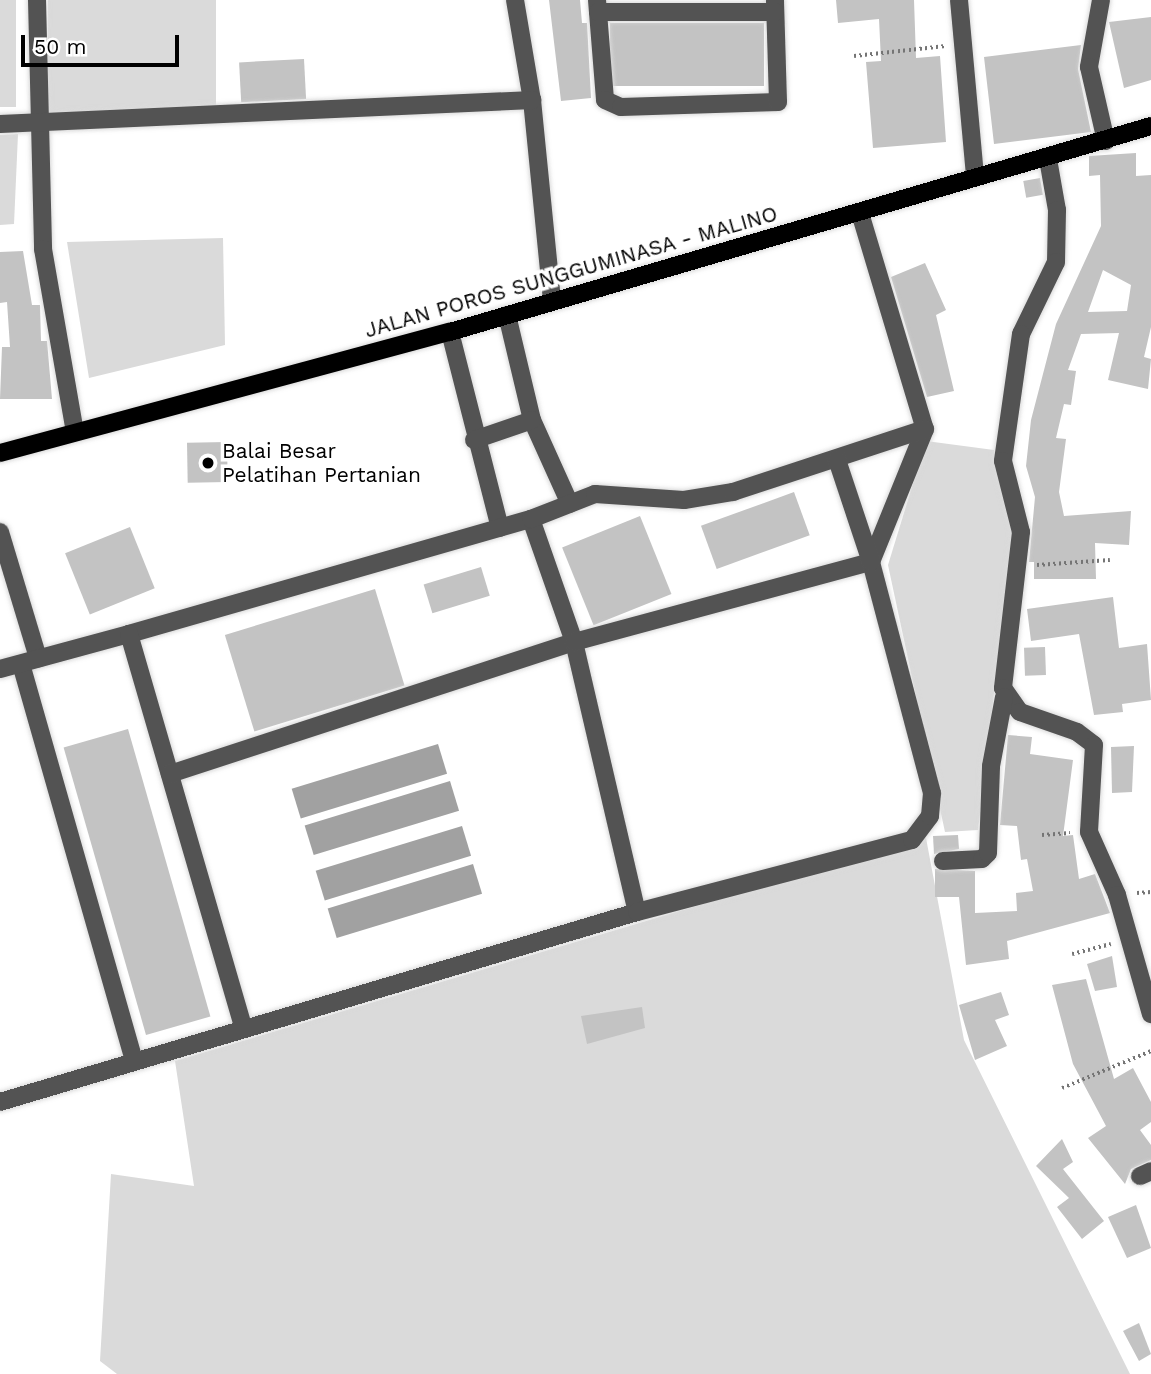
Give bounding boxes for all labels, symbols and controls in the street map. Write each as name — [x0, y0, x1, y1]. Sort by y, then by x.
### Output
scale bar — [24, 21, 182, 65]
text: 50 m — [34, 34, 86, 59]
street label: JALAN POROS SUNGGUMINASA - MALINO — [361, 201, 781, 343]
place label: Balai Besar Pelatihan Pertanian — [222, 438, 421, 488]
marker: Balai Besar Pelatihan Pertanian — [200, 455, 216, 471]

